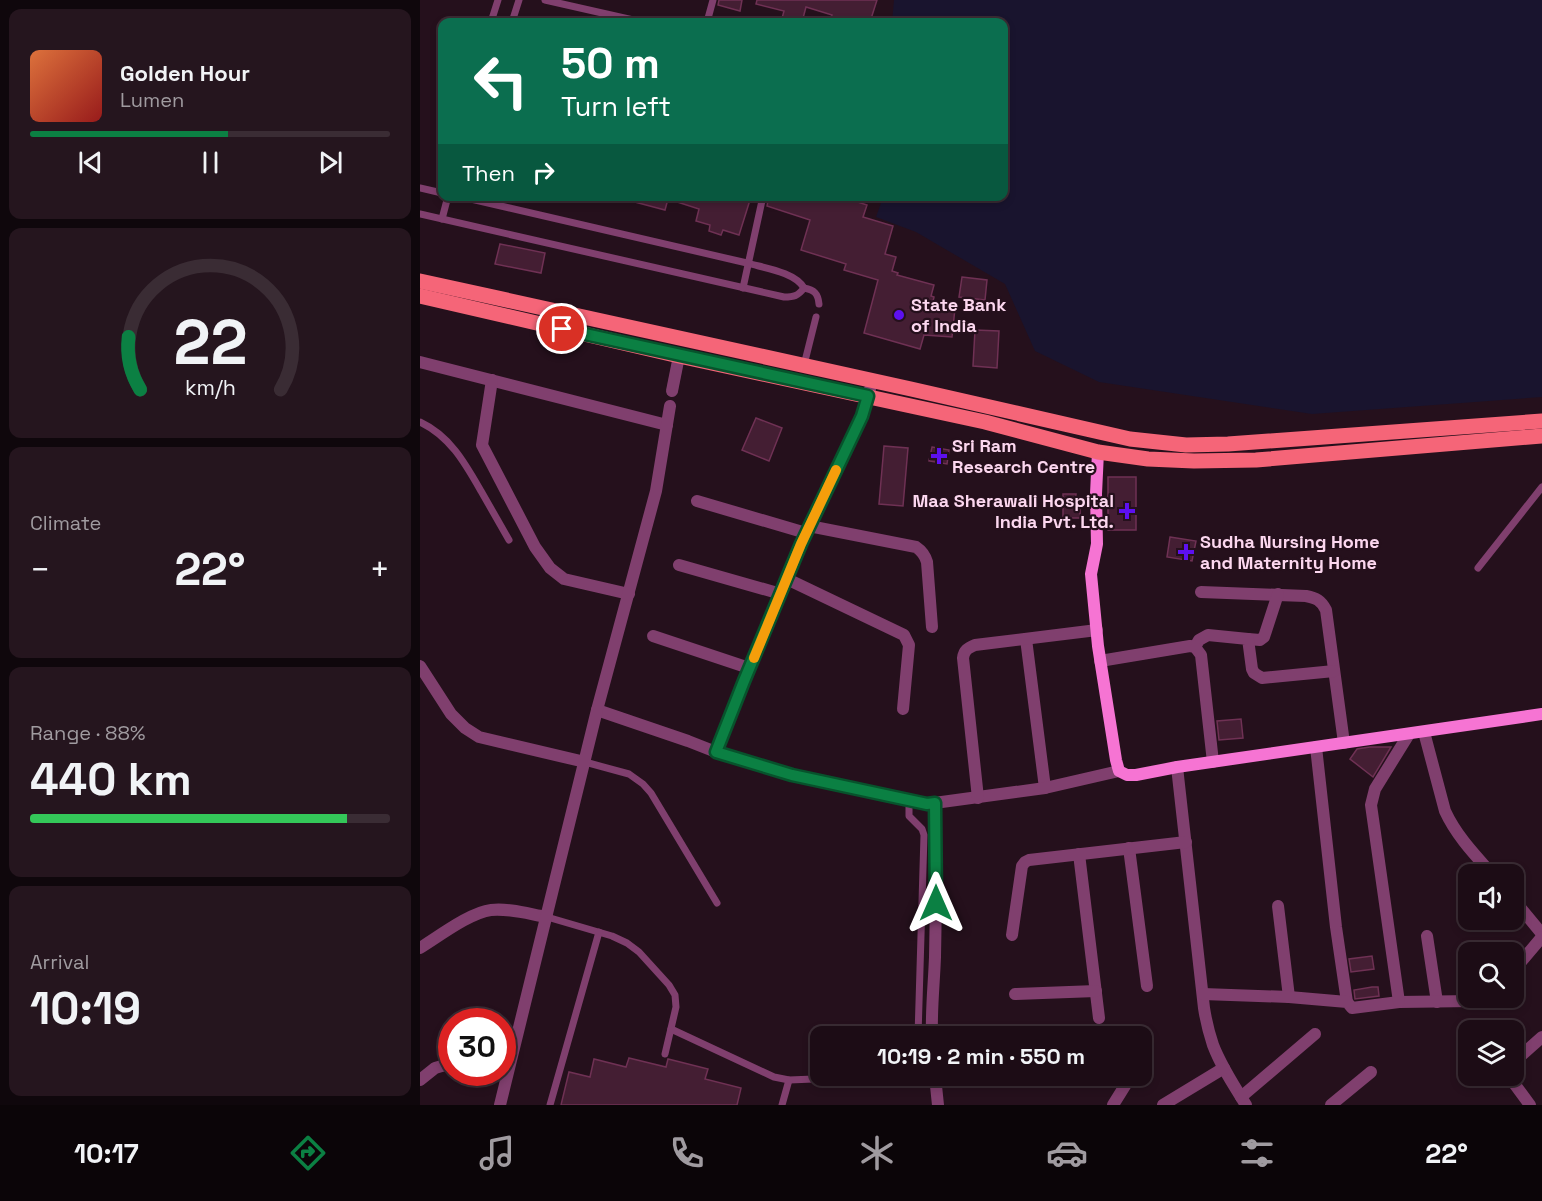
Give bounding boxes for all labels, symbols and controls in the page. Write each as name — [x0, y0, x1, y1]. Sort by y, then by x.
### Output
text: 50 m — [561, 37, 660, 90]
icon: left — [462, 42, 540, 120]
text: Golden Hour — [120, 59, 250, 87]
text: Lumen — [120, 87, 184, 113]
text: Turn left — [561, 89, 671, 124]
icon: previous — [74, 146, 107, 179]
icon: pause — [194, 146, 227, 179]
icon: next — [314, 146, 347, 179]
icon: right — [527, 156, 560, 189]
text: Then — [462, 159, 515, 187]
place label: State Bank of India — [911, 293, 1006, 337]
text: 22 — [173, 303, 247, 382]
pin — [536, 303, 587, 354]
marker: State Bank of India — [892, 308, 906, 322]
icon: arrive — [545, 312, 578, 345]
text: km/h — [184, 375, 236, 402]
place label: Sri Ram Research Centre — [952, 434, 1095, 478]
marker: Sri Ram Research Centre — [930, 447, 948, 465]
place label: Maa Sherawali Hospital India Pvt. Ltd. — [912, 489, 1114, 533]
marker: Maa Sherawali Hospital India Pvt. Ltd. — [1118, 502, 1136, 520]
text: Climate — [30, 510, 101, 536]
place label: Sudha Nursing Home and Maternity Home — [1200, 530, 1380, 574]
text: 22° — [174, 541, 246, 598]
marker: Sudha Nursing Home and Maternity Home — [1177, 543, 1195, 561]
text: − — [30, 549, 50, 591]
text: + — [370, 549, 390, 591]
text: Range · 88% — [30, 720, 145, 746]
text: 440 km — [30, 751, 192, 808]
map controls — [1458, 864, 1524, 1086]
button: sound — [1458, 864, 1524, 930]
position arrow — [904, 871, 968, 935]
button: search — [1458, 942, 1524, 1008]
text: Arrival — [30, 949, 89, 975]
text: 10:19 — [30, 980, 141, 1037]
speed limit sign: 30 — [438, 1008, 516, 1086]
button: layers — [1458, 1020, 1524, 1086]
text: 10:19 · 2 min · 550 m — [877, 1042, 1085, 1070]
icon: directions — [287, 1132, 329, 1174]
icon: music — [476, 1132, 518, 1174]
icon: phone — [666, 1132, 708, 1174]
icon: climate — [856, 1132, 898, 1174]
icon: car — [1046, 1132, 1088, 1174]
icon: filters — [1236, 1132, 1278, 1174]
text: 10:17 — [74, 1136, 139, 1171]
text: 22° — [1425, 1136, 1468, 1171]

